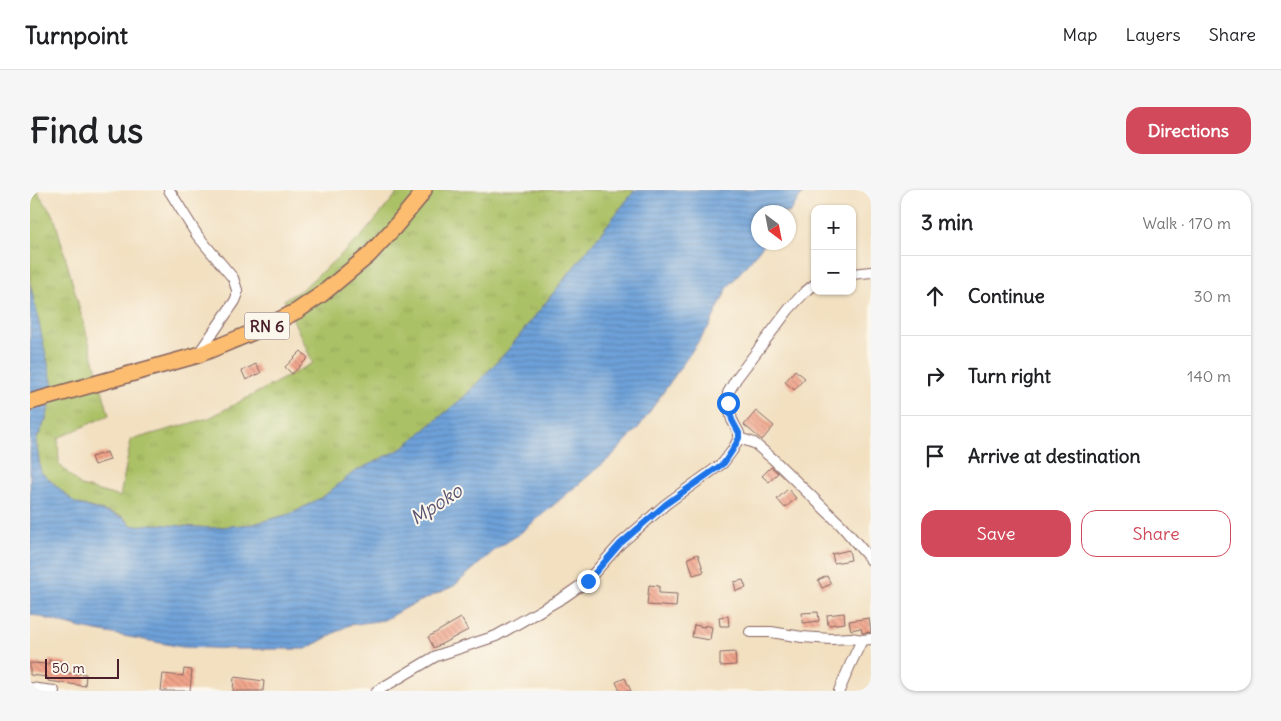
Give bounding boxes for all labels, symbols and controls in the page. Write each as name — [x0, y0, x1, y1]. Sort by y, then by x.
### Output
text: Turnpoint — [25, 20, 128, 50]
text: Map — [1062, 23, 1097, 46]
text: Layers — [1125, 23, 1181, 46]
text: Share — [1209, 23, 1256, 46]
button: Directions — [1126, 107, 1251, 154]
text: Find us — [30, 108, 143, 152]
north arrow — [751, 205, 796, 250]
map controls — [811, 205, 856, 295]
button: + — [811, 205, 856, 250]
text: 3 min — [921, 209, 973, 236]
text: Walk · 170 m — [1142, 213, 1231, 233]
button: − — [811, 250, 856, 295]
icon: ahead — [921, 282, 949, 310]
text: Continue — [968, 284, 1045, 308]
text: 30 m — [1194, 286, 1231, 306]
road number: RN 6 — [244, 312, 290, 340]
icon: right — [921, 362, 949, 390]
text: Turn right — [968, 364, 1051, 388]
text: 140 m — [1187, 366, 1231, 386]
route start — [717, 392, 740, 415]
icon: arrive — [921, 442, 949, 470]
text: Arrive at destination — [968, 444, 1141, 468]
water label: Mpoko — [405, 478, 468, 530]
button: Save — [921, 510, 1071, 557]
button: Share — [1081, 510, 1231, 557]
route end — [577, 570, 600, 593]
scale bar — [45, 656, 119, 679]
text: 50 m — [52, 659, 85, 677]

